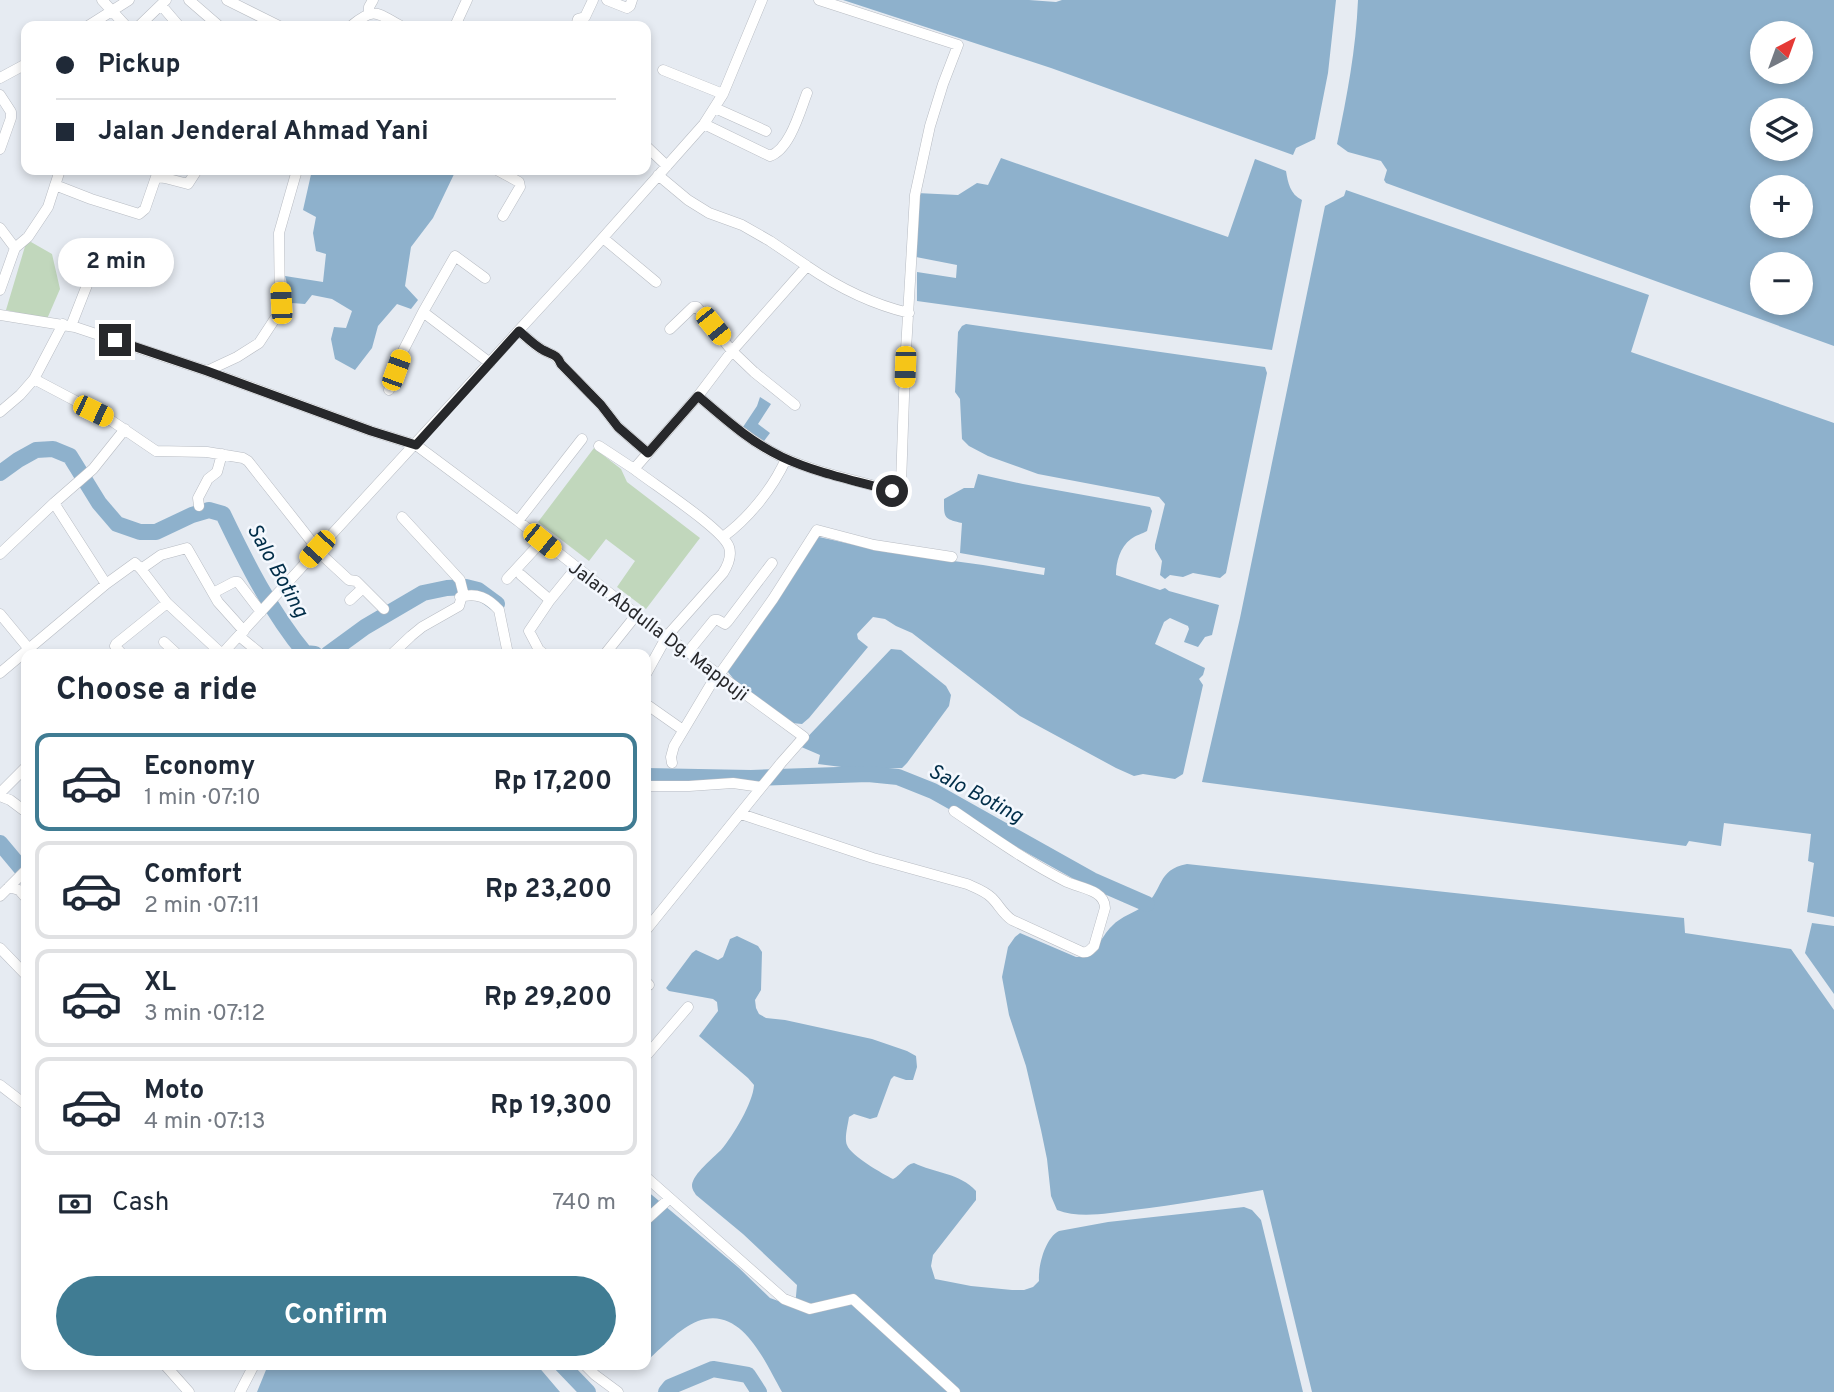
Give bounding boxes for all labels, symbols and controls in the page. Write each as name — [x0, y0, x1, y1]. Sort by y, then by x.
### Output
north arrow — [1750, 21, 1813, 84]
map controls — [1750, 21, 1813, 315]
text: Pickup — [98, 49, 181, 82]
button: layers — [1750, 98, 1813, 161]
text: Jalan Jenderal Ahmad Yani — [98, 116, 429, 149]
button: + — [1750, 175, 1813, 238]
callout: 2 min — [57, 238, 173, 288]
text: 2 min — [86, 248, 146, 277]
button: − — [1750, 252, 1813, 315]
car — [270, 281, 293, 325]
car — [692, 303, 735, 349]
route end — [99, 324, 131, 356]
car — [894, 346, 917, 388]
car — [379, 347, 414, 393]
car — [70, 392, 117, 430]
route start — [876, 475, 908, 507]
water label: Salo Boting — [240, 519, 314, 623]
car — [520, 520, 565, 562]
car — [296, 526, 339, 572]
street label: Jalan Abdulla Dg. Mappuji — [563, 556, 753, 707]
text: Choose a ride — [56, 671, 257, 711]
icon: car — [60, 751, 123, 814]
text: Economy — [144, 751, 255, 784]
water label: Salo Boting — [923, 758, 1028, 831]
text: Rp 17,200 — [494, 766, 612, 799]
text: 1 min · 07:10 — [144, 784, 261, 813]
icon: car — [60, 859, 123, 922]
text: Comfort — [144, 859, 242, 892]
text: Rp 23,200 — [485, 874, 612, 907]
text: 2 min · 07:11 — [144, 892, 260, 921]
icon: car — [60, 967, 123, 1030]
text: XL — [144, 967, 176, 1000]
text: Rp 29,200 — [484, 982, 612, 1015]
text: 3 min · 07:12 — [144, 1000, 265, 1029]
icon: car — [60, 1075, 123, 1138]
text: Moto — [144, 1075, 204, 1108]
text: Rp 19,300 — [490, 1090, 612, 1123]
text: 4 min · 07:13 — [144, 1108, 266, 1137]
icon: cash — [56, 1185, 94, 1223]
text: Cash — [112, 1187, 169, 1220]
text: 740 m — [552, 1189, 616, 1218]
button: Confirm — [56, 1276, 616, 1356]

